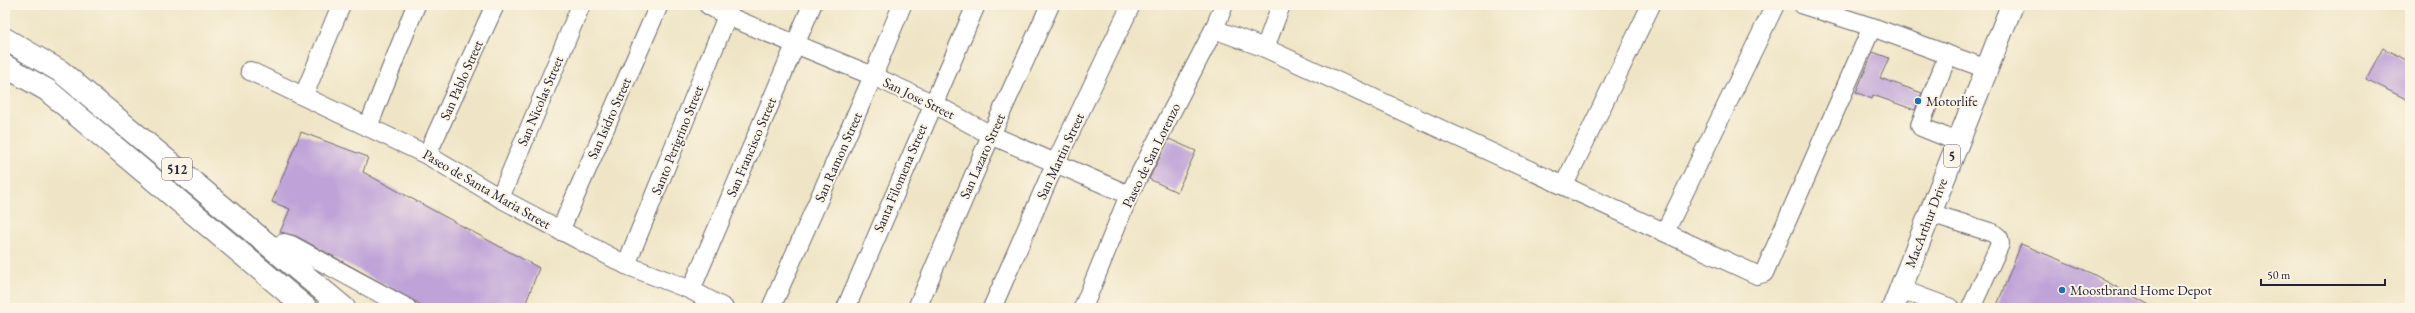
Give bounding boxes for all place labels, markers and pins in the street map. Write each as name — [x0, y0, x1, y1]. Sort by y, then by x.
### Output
place label: Motorlife — [1926, 92, 1978, 110]
marker: Motorlife — [1913, 96, 1923, 106]
place label: Moostbrand Home Depot — [2070, 281, 2212, 299]
marker: Moostbrand Home Depot — [2057, 285, 2067, 295]

